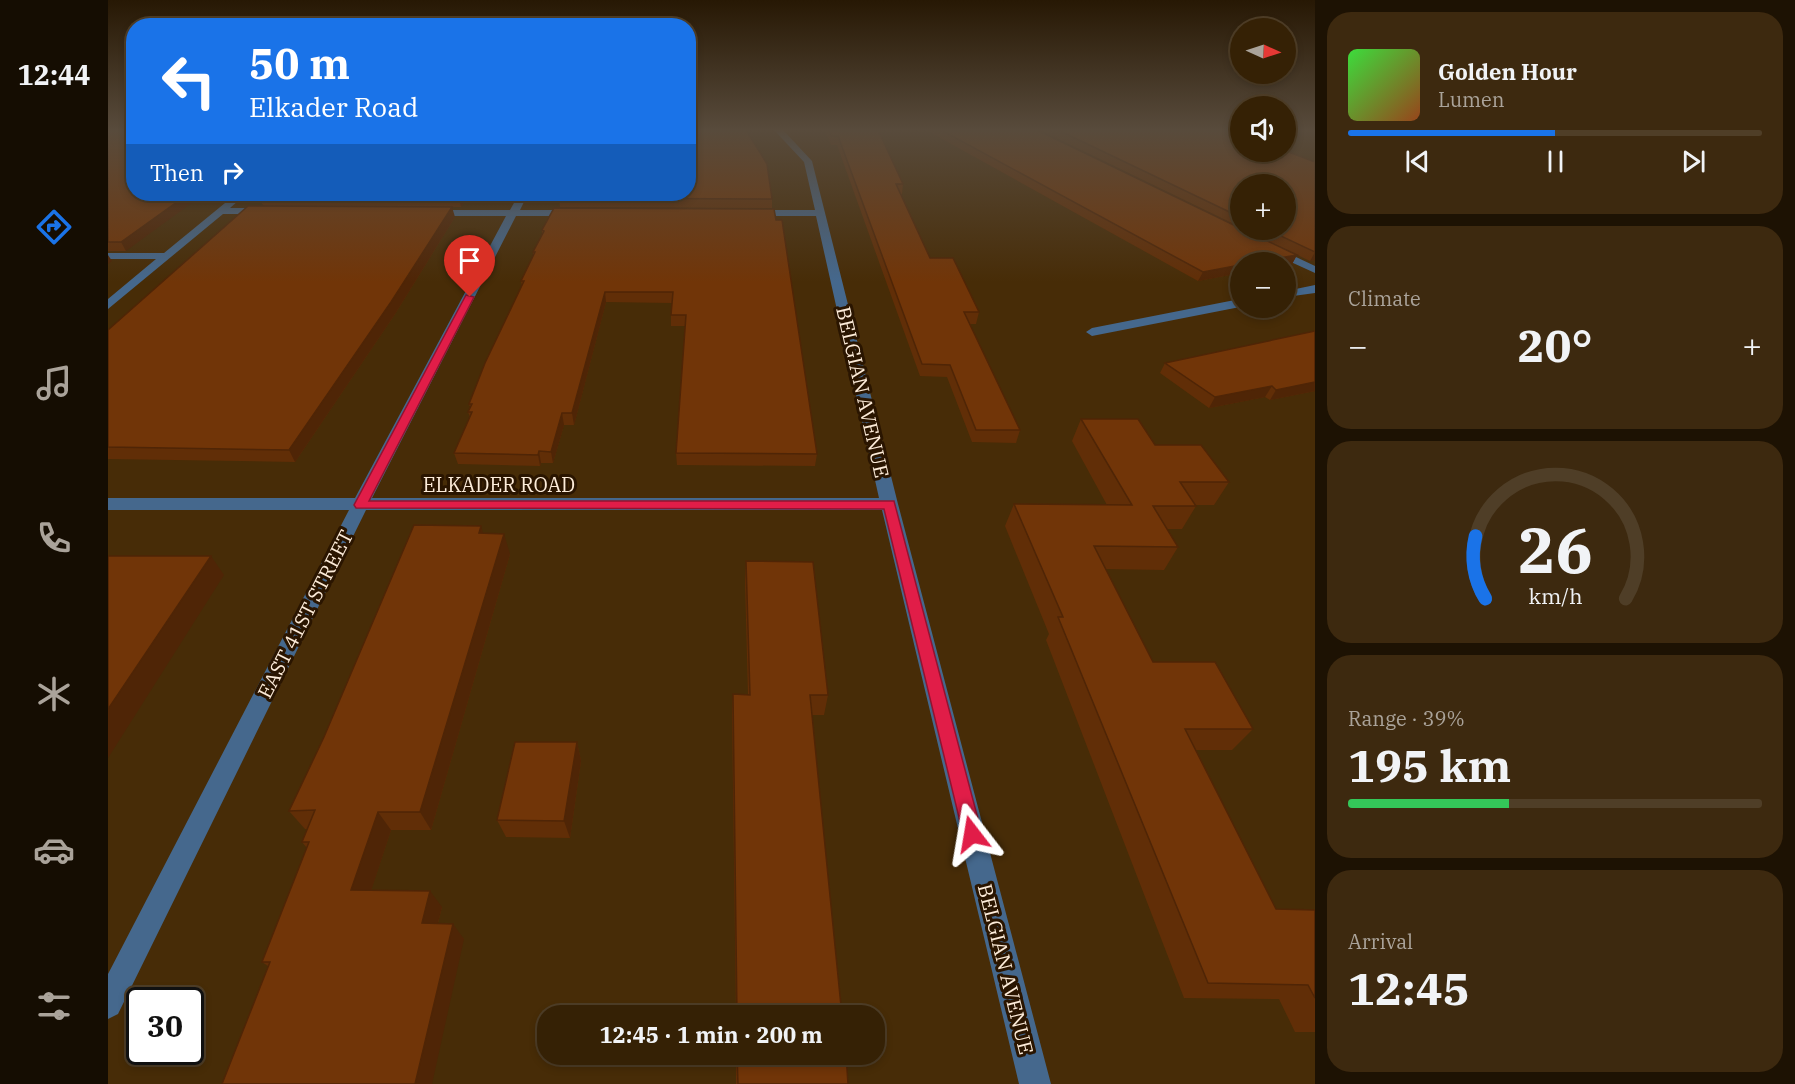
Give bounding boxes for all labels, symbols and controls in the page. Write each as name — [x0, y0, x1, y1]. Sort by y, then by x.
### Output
north arrow — [1230, 18, 1296, 84]
map controls — [1230, 18, 1296, 318]
text: 50 m — [249, 36, 350, 91]
icon: left — [150, 42, 228, 120]
text: 12:44 — [18, 57, 90, 92]
text: Golden Hour — [1438, 57, 1577, 86]
text: Lumen — [1438, 86, 1505, 113]
text: Elkader Road — [249, 89, 418, 124]
button: sound — [1230, 96, 1296, 162]
icon: previous — [1401, 145, 1434, 178]
icon: pause — [1539, 145, 1572, 178]
icon: next — [1677, 145, 1710, 178]
icon: right — [216, 156, 249, 189]
text: Then — [150, 158, 204, 187]
button: + — [1230, 174, 1296, 240]
icon: directions — [33, 206, 75, 248]
pin — [444, 235, 495, 297]
icon: arrive — [453, 244, 486, 277]
button: − — [1230, 252, 1296, 318]
text: Climate — [1348, 285, 1421, 312]
street label: BELGIAN AVENUE — [830, 304, 896, 480]
text: 20° — [1517, 316, 1593, 374]
text: − — [1348, 324, 1368, 367]
text: + — [1742, 324, 1762, 367]
icon: music — [33, 362, 75, 404]
street label: ELKADER ROAD — [423, 471, 575, 498]
text: 26 — [1518, 509, 1592, 590]
icon: phone — [33, 517, 75, 559]
street label: EAST 41ST STREET — [251, 525, 359, 703]
text: km/h — [1528, 582, 1582, 610]
icon: climate — [33, 673, 75, 715]
text: Range · 39% — [1348, 705, 1465, 732]
text: 195 km — [1348, 736, 1511, 794]
position arrow — [940, 802, 1004, 866]
icon: car — [33, 829, 75, 871]
street label: BELGIAN AVENUE — [972, 881, 1040, 1057]
text: Arrival — [1348, 928, 1413, 955]
text: 12:45 — [1348, 959, 1470, 1017]
icon: filters — [33, 985, 75, 1027]
speed limit sign: 30 — [126, 987, 204, 1065]
text: 12:45 · 1 min · 200 m — [599, 1020, 823, 1049]

